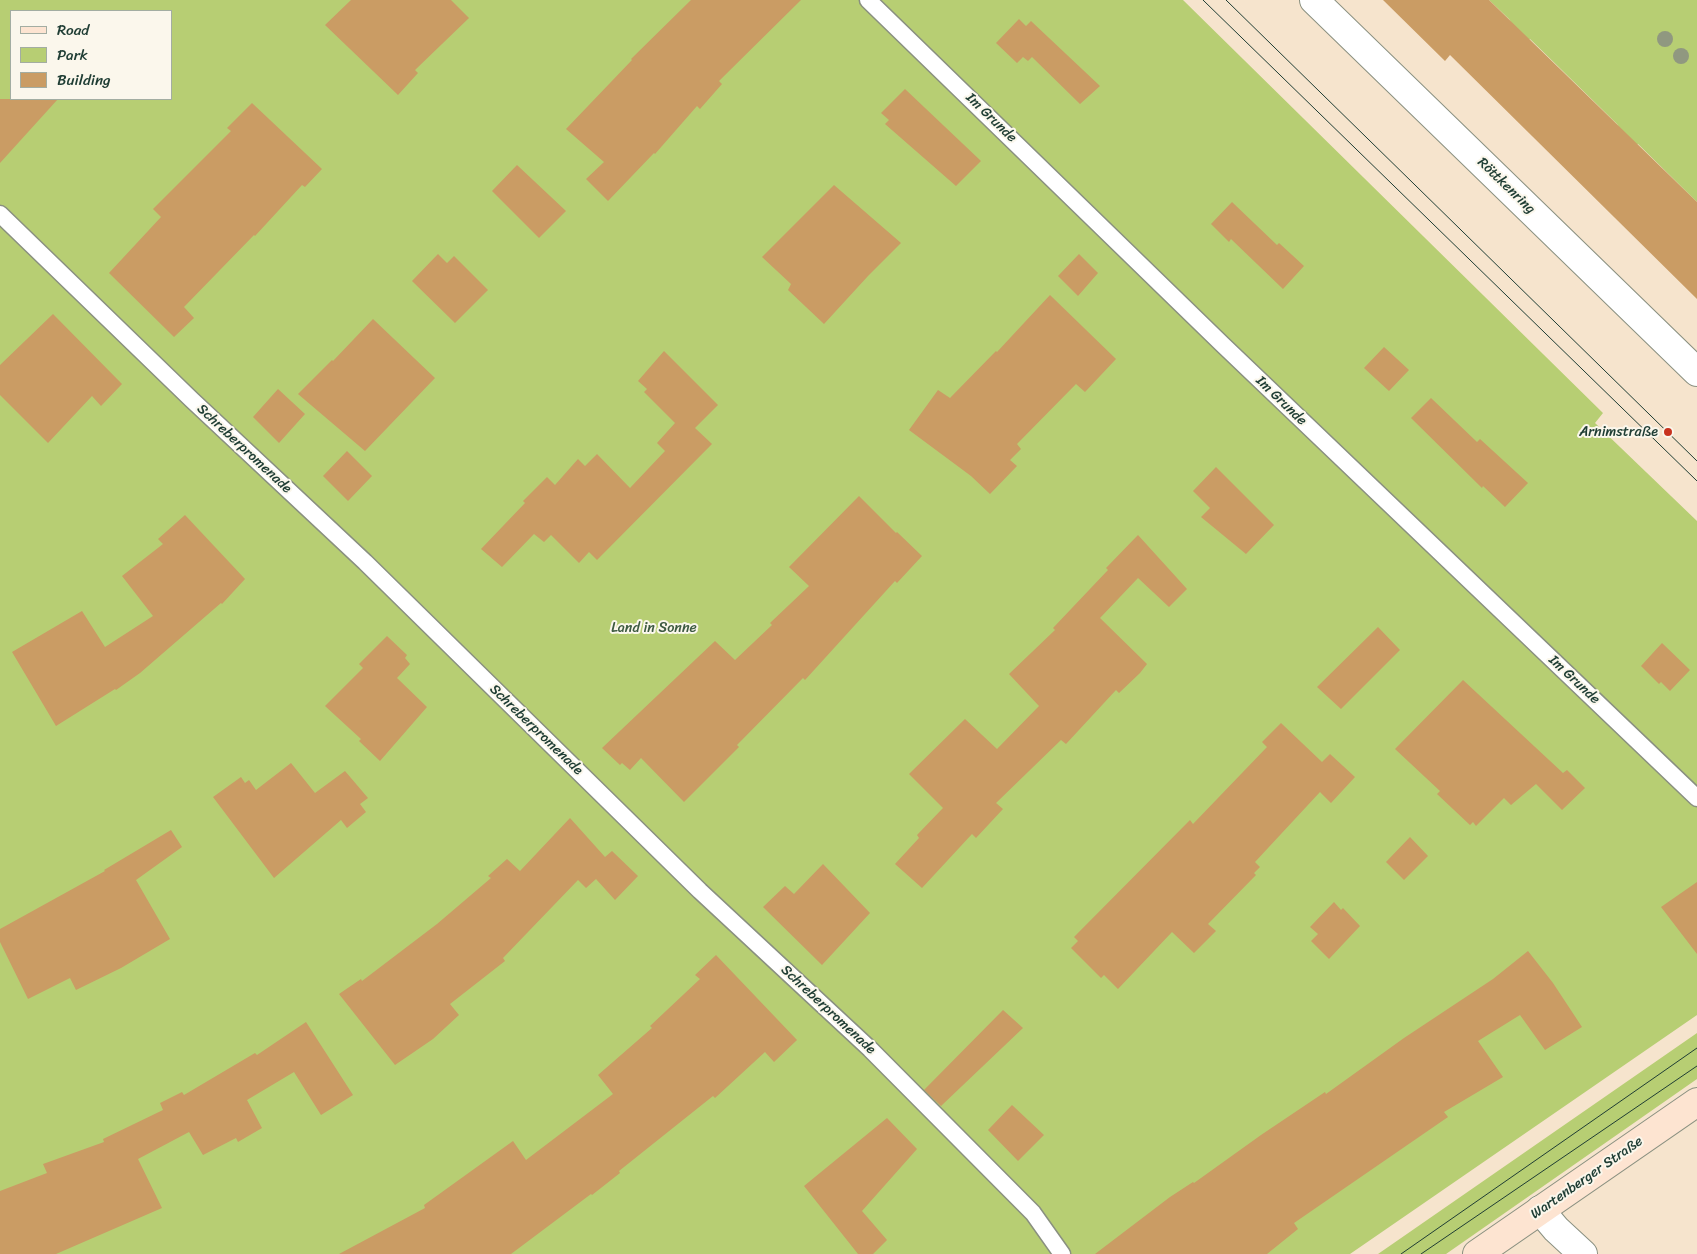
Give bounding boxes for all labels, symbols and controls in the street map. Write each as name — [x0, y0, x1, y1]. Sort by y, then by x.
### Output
legend — [10, 10, 172, 100]
text: Road — [57, 17, 89, 43]
text: Park — [57, 42, 88, 68]
text: Building — [57, 67, 111, 93]
street label: Im Grunde — [962, 90, 1020, 146]
street label: Röttkenring — [1474, 154, 1538, 218]
street label: Im Grunde — [1252, 373, 1310, 429]
street label: Schreberpromenade — [193, 401, 295, 497]
place label: Arnimstraße — [1579, 424, 1658, 440]
marker: Arnimstraße — [1662, 426, 1674, 438]
park label: Land in Sonne — [611, 620, 697, 636]
street label: Im Grunde — [1545, 652, 1603, 708]
street label: Schreberpromenade — [486, 681, 586, 779]
street label: Schreberpromenade — [777, 962, 879, 1058]
street label: Wartenberger Straße — [1528, 1133, 1646, 1223]

